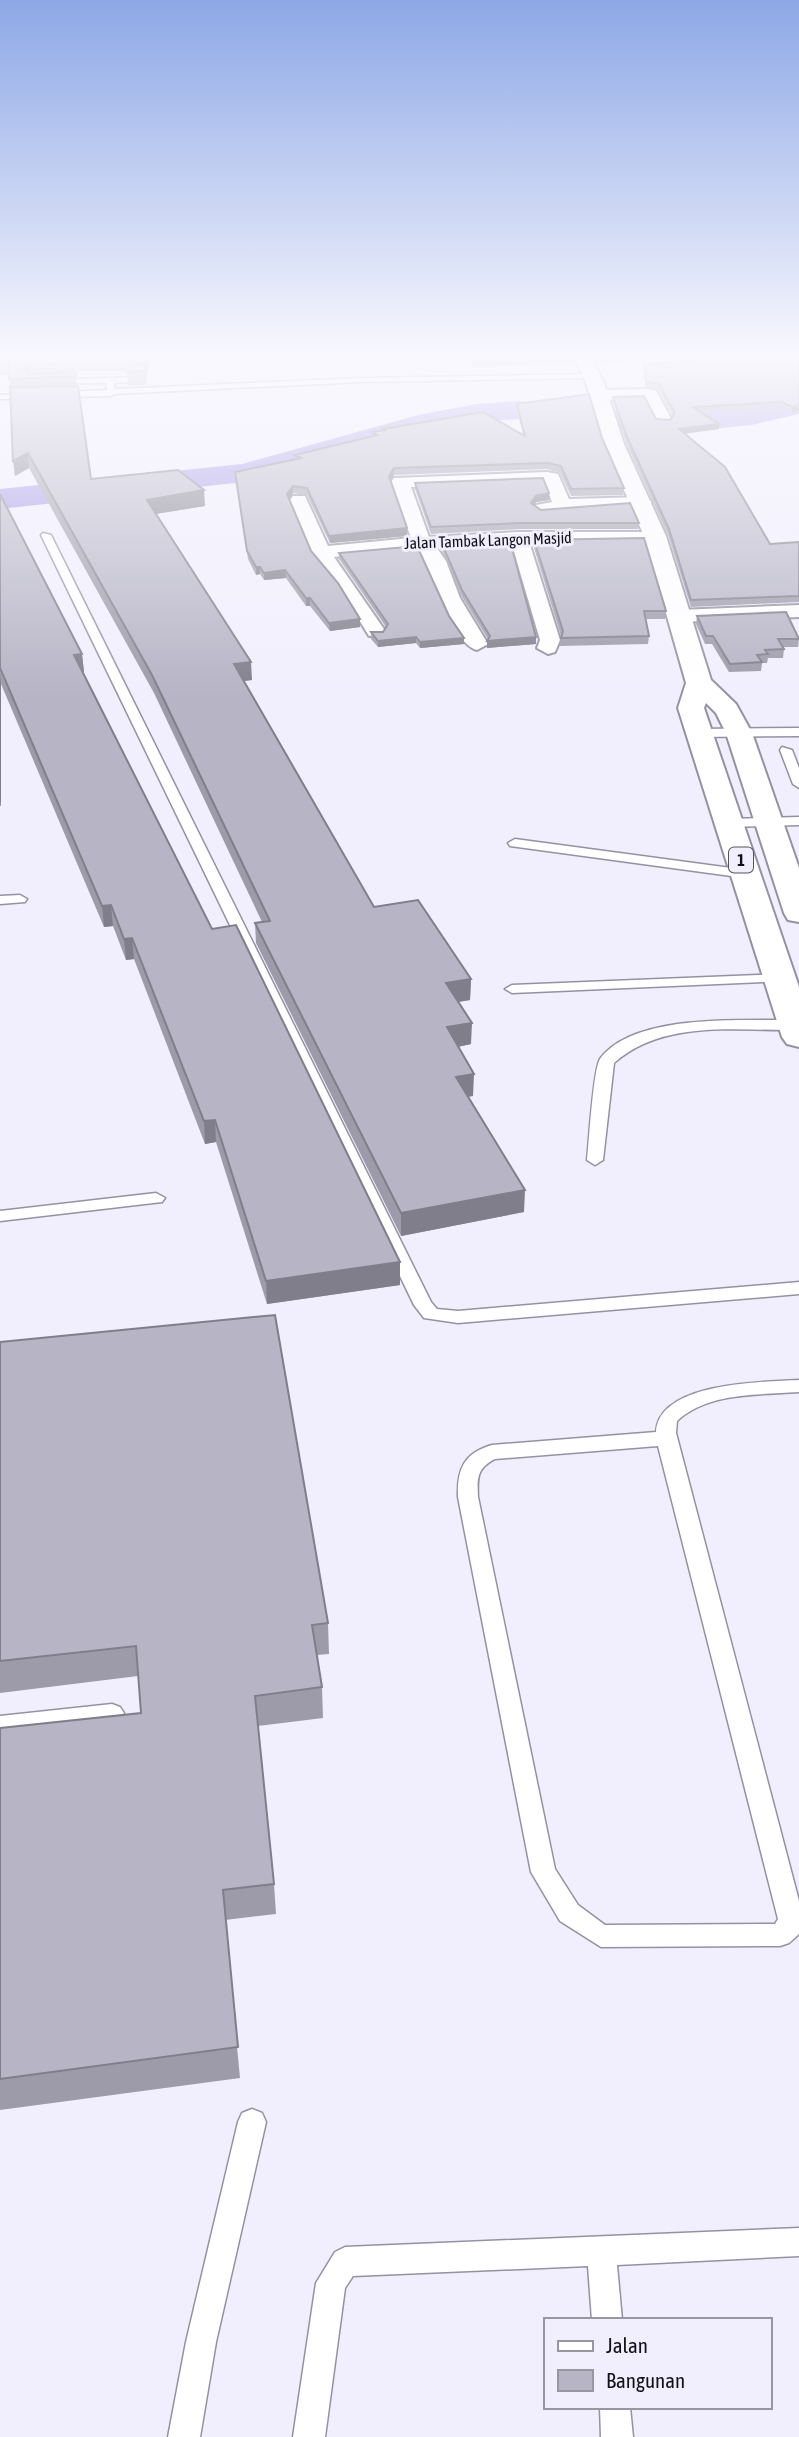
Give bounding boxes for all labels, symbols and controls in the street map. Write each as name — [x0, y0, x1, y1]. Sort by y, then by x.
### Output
street label: Jalan Tambak Langon Masjid — [404, 528, 572, 553]
road number: 1 — [729, 848, 753, 873]
legend — [544, 2318, 771, 2409]
text: Jalan — [606, 2333, 648, 2357]
text: Bangunan — [606, 2368, 685, 2392]

